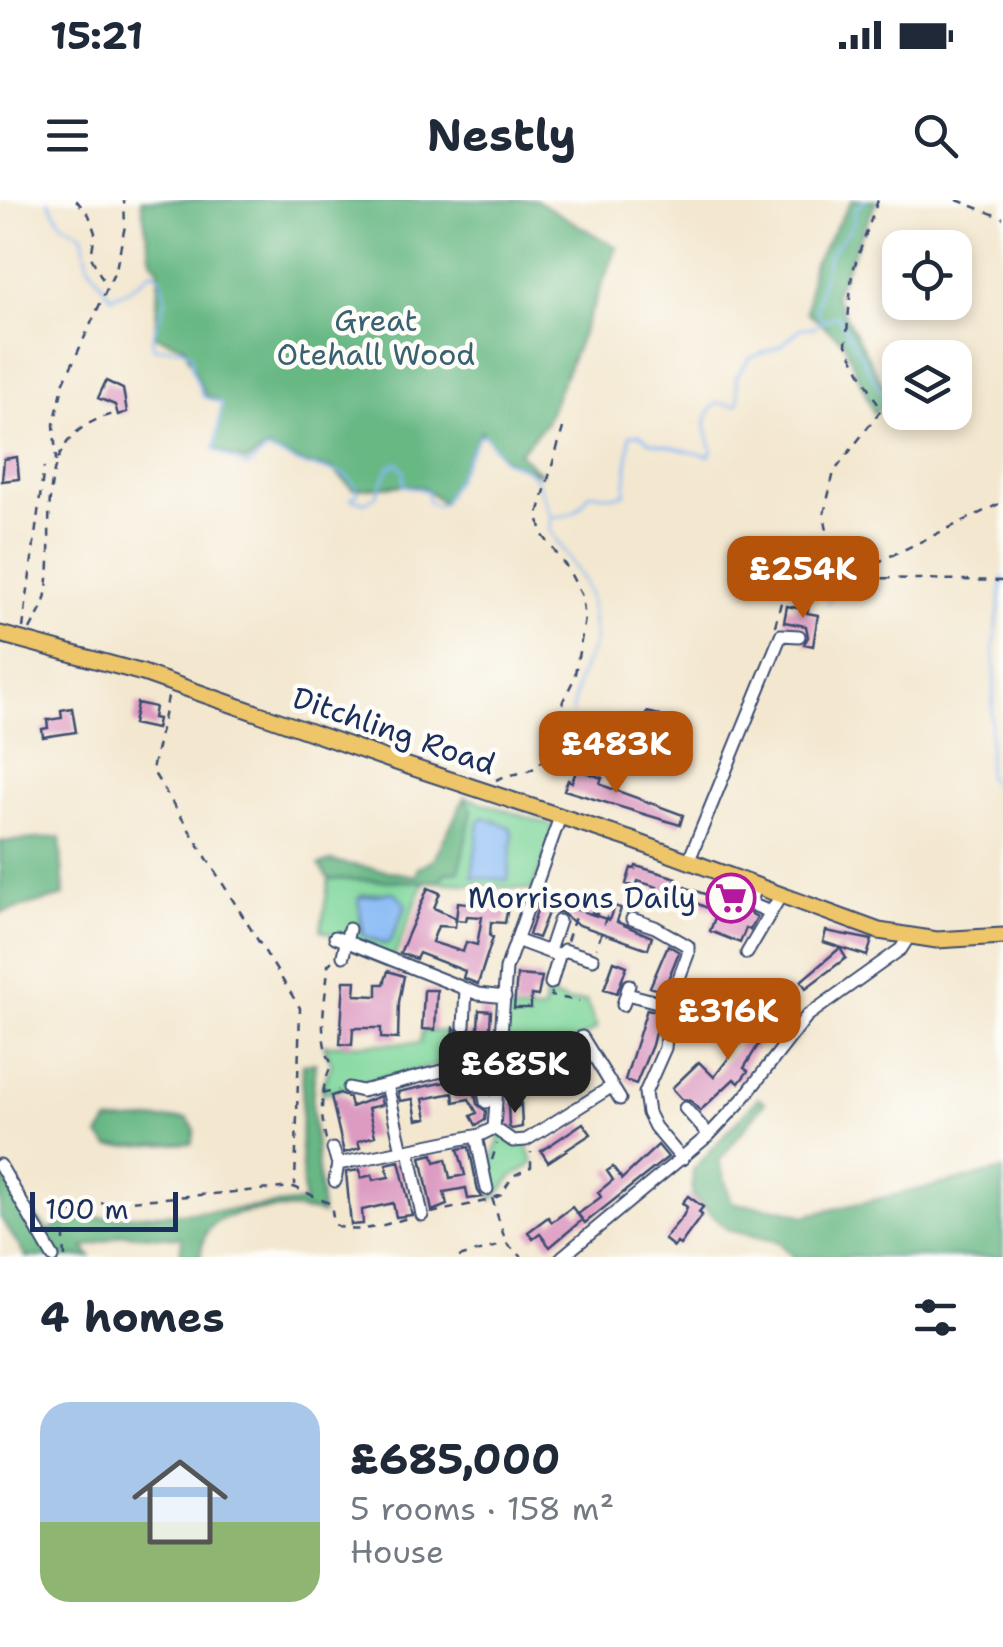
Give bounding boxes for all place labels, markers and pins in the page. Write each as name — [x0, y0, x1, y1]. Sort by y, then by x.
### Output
pin: £254K — [733, 536, 873, 621]
pin: £483K — [546, 711, 686, 796]
supermarket icon: Morrisons Daily — [705, 872, 757, 924]
place label: Morrisons Daily — [468, 877, 696, 918]
pin: £316K — [658, 978, 798, 1063]
pin: £685K — [445, 1031, 585, 1116]

